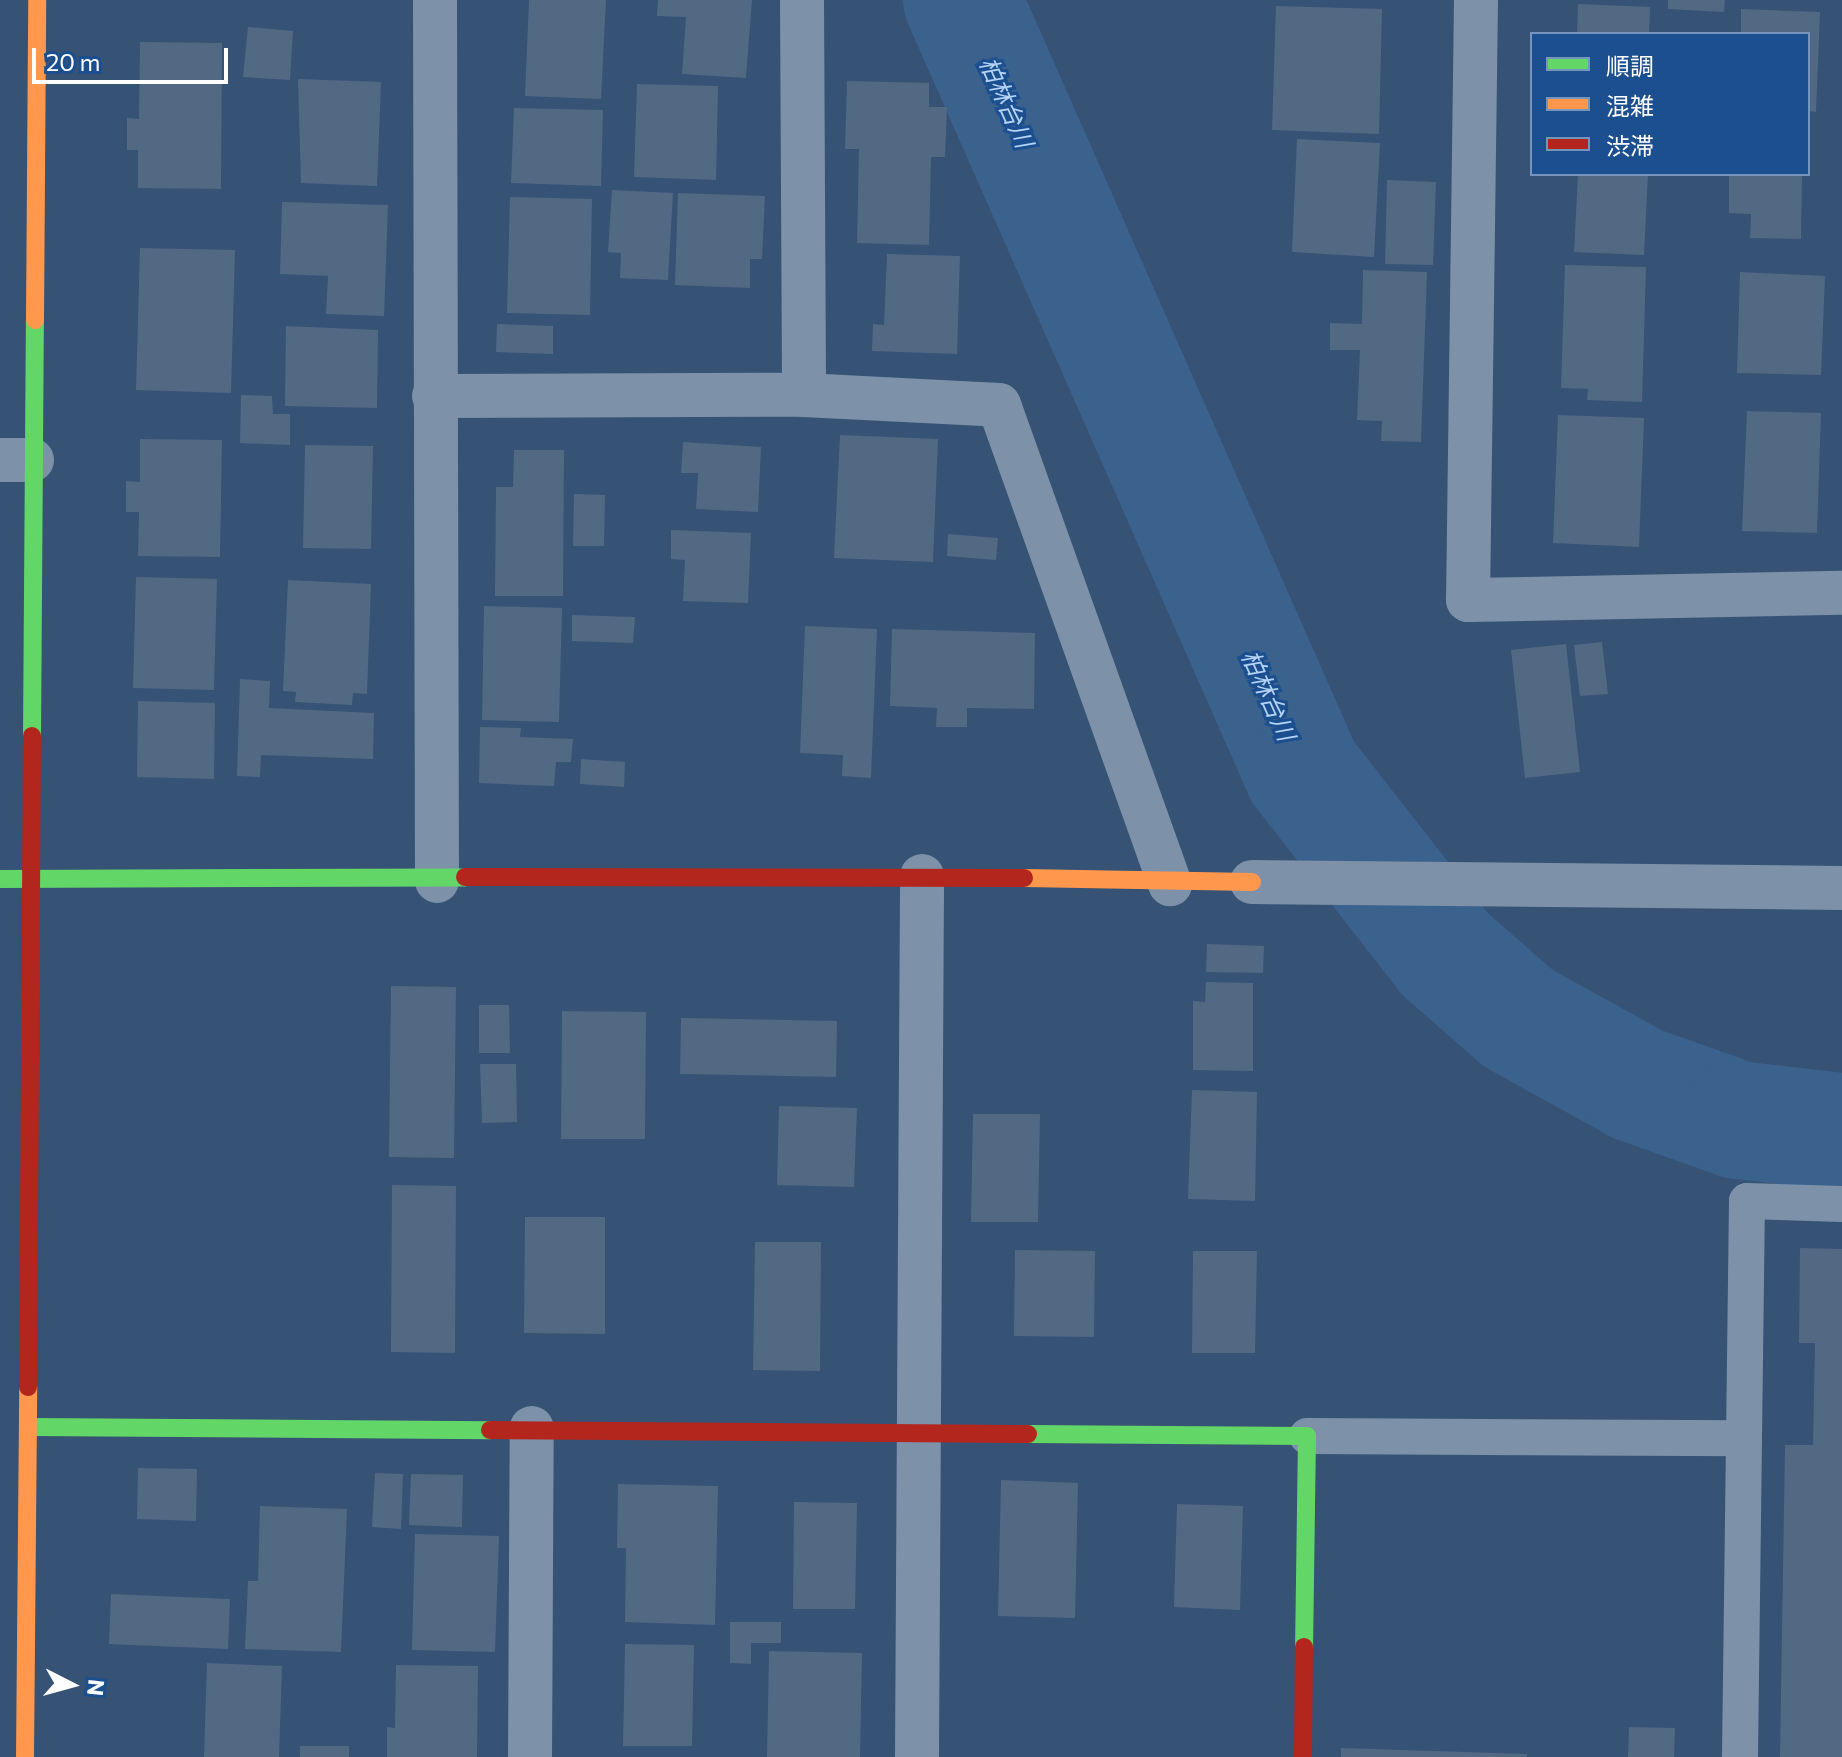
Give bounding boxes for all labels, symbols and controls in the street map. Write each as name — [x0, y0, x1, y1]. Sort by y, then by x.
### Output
scale bar — [36, 32, 232, 82]
legend — [1530, 32, 1810, 176]
text: 20 m — [46, 47, 100, 76]
text: 順調 — [1606, 51, 1654, 80]
water label: 柏林台川 — [974, 52, 1040, 152]
text: 混雑 — [1606, 91, 1654, 120]
text: 渋滞 — [1606, 131, 1654, 160]
water label: 柏林台川 — [1236, 645, 1302, 745]
north arrow — [32, 1645, 112, 1725]
text: N — [82, 1678, 111, 1697]

